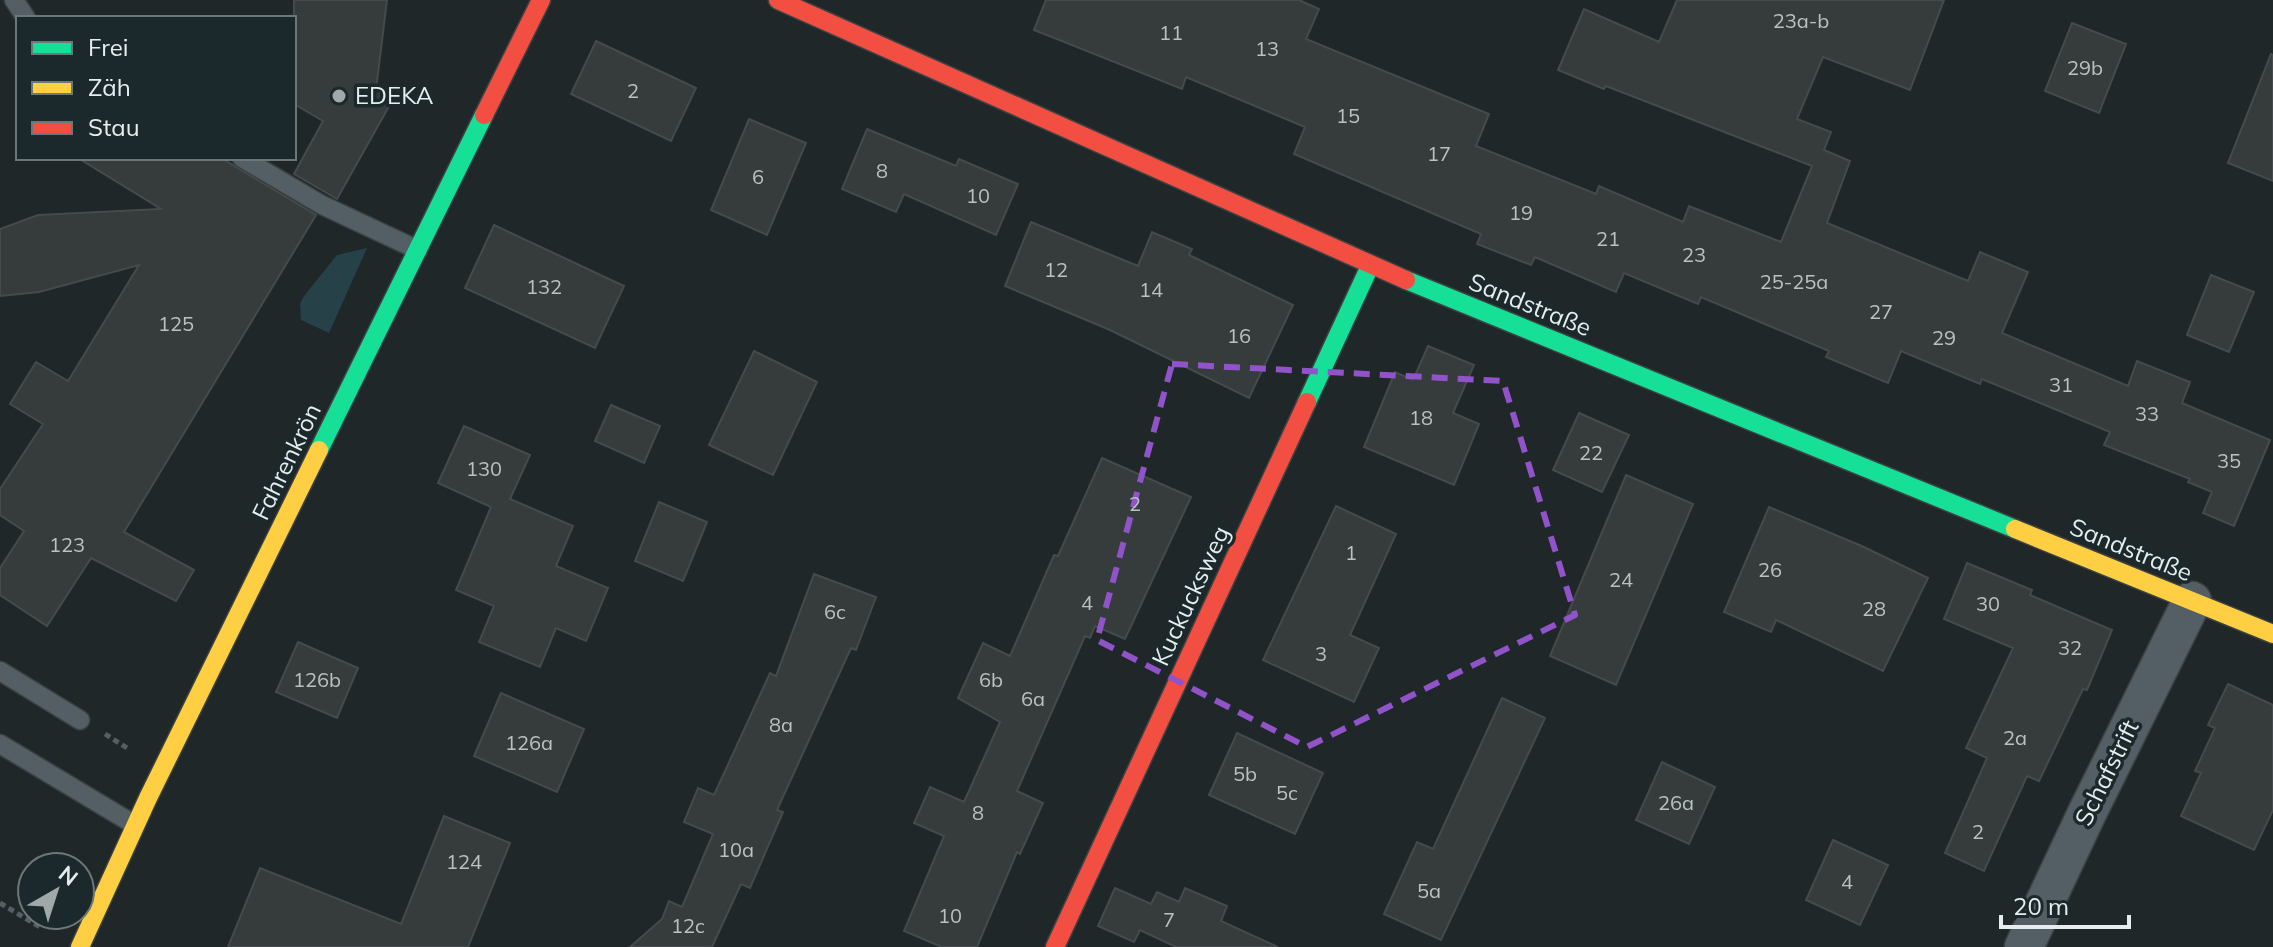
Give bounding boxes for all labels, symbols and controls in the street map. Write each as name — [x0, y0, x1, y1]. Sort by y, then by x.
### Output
house number: 23a-b — [1773, 8, 1829, 33]
legend — [16, 16, 296, 160]
house number: 11 — [1159, 20, 1183, 45]
text: Frei — [88, 32, 129, 62]
house number: 13 — [1255, 36, 1279, 61]
house number: 29b — [2067, 55, 2103, 80]
text: Zäh — [88, 72, 131, 102]
house number: 2 — [627, 78, 639, 103]
place label: EDEKA — [355, 80, 434, 110]
marker: EDEKA — [330, 87, 348, 105]
house number: 15 — [1336, 103, 1360, 128]
text: Stau — [88, 112, 140, 142]
house number: 17 — [1427, 141, 1451, 166]
house number: 8 — [876, 158, 888, 183]
house number: 6 — [752, 164, 764, 189]
house number: 10 — [966, 183, 990, 208]
house number: 19 — [1509, 200, 1533, 225]
house number: 21 — [1596, 226, 1620, 251]
house number: 23 — [1682, 242, 1706, 267]
house number: 12 — [1044, 257, 1068, 282]
street label: Sandstraße — [1465, 266, 1596, 342]
house number: 25-25a — [1760, 269, 1828, 294]
house number: 132 — [526, 274, 562, 299]
house number: 14 — [1139, 277, 1163, 302]
house number: 27 — [1869, 299, 1893, 324]
house number: 125 — [158, 311, 194, 336]
house number: 16 — [1227, 323, 1251, 348]
house number: 29 — [1932, 325, 1956, 350]
house number: 31 — [2049, 372, 2073, 397]
street label: Fahrenkrön — [245, 398, 327, 525]
house number: 33 — [2135, 401, 2159, 426]
house number: 18 — [1409, 405, 1433, 430]
house number: 22 — [1579, 440, 1603, 465]
house number: 35 — [2217, 448, 2241, 473]
house number: 130 — [466, 456, 502, 481]
house number: 2 — [1129, 491, 1141, 516]
street label: Sandstraße — [2066, 511, 2197, 587]
street label: Kuckucksweg — [1145, 521, 1236, 670]
house number: 123 — [49, 532, 85, 557]
house number: 1 — [1345, 540, 1357, 565]
house number: 26 — [1758, 557, 1782, 582]
house number: 24 — [1609, 567, 1633, 592]
house number: 4 — [1081, 590, 1093, 615]
house number: 30 — [1976, 591, 2000, 616]
house number: 28 — [1862, 596, 1886, 621]
house number: 6c — [824, 599, 846, 624]
house number: 32 — [2058, 635, 2082, 660]
house number: 3 — [1315, 641, 1327, 666]
house number: 126b — [293, 667, 341, 692]
house number: 6b — [979, 667, 1003, 692]
house number: 6a — [1021, 686, 1045, 711]
house number: 8a — [769, 712, 793, 737]
street label: Schafstrift — [2068, 715, 2145, 830]
house number: 2a — [2003, 725, 2027, 750]
house number: 126a — [505, 730, 553, 755]
house number: 5b — [1233, 761, 1257, 786]
house number: 5c — [1276, 780, 1298, 805]
house number: 26a — [1658, 790, 1694, 815]
house number: 8 — [972, 800, 984, 825]
house number: 2 — [1972, 819, 1984, 844]
house number: 10a — [718, 837, 754, 862]
house number: 124 — [446, 849, 482, 874]
north arrow — [16, 851, 96, 931]
text: N — [53, 859, 84, 892]
house number: 4 — [1841, 869, 1853, 894]
house number: 5a — [1417, 878, 1441, 903]
scale bar — [2001, 879, 2129, 929]
text: 20 m — [2013, 891, 2069, 921]
house number: 10 — [938, 903, 962, 928]
house number: 7 — [1163, 907, 1175, 932]
house number: 12c — [671, 913, 705, 938]

